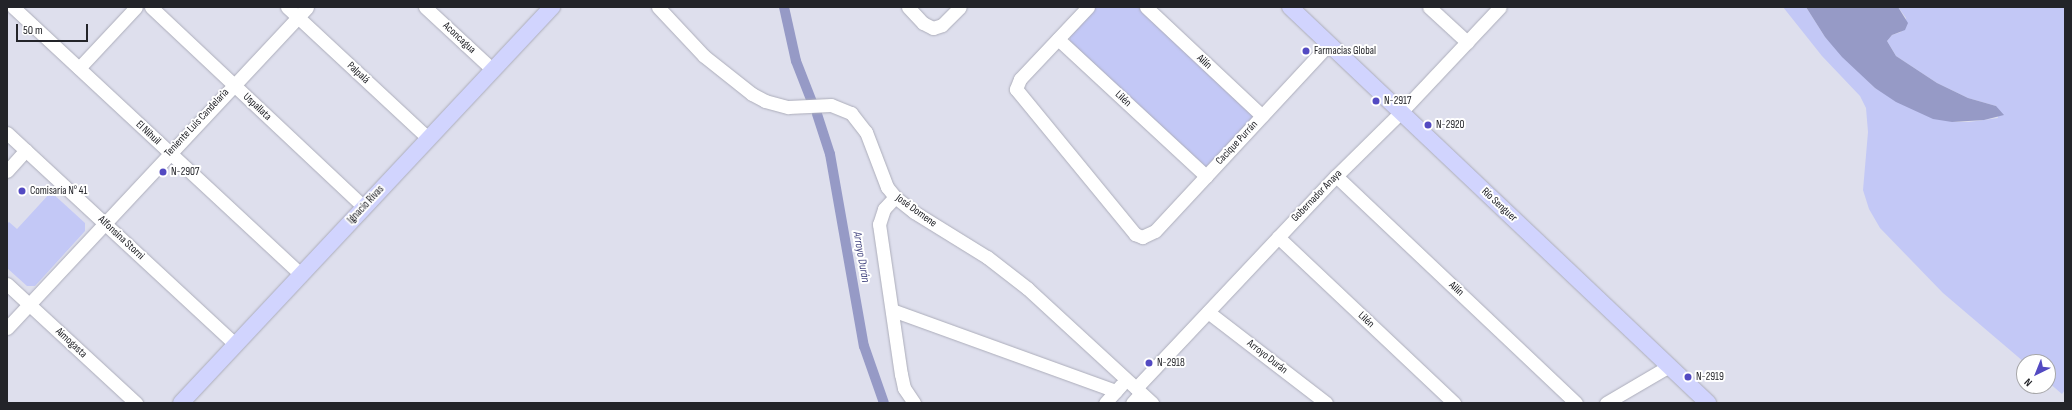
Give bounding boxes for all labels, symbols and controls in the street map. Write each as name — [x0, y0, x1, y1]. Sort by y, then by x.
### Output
scale bar — [18, 16, 90, 42]
street label: Aconcagua — [440, 19, 478, 57]
text: 50 m — [23, 23, 43, 38]
place label: Farmacias Global — [1314, 44, 1376, 58]
marker: Farmacias Global — [1301, 46, 1311, 56]
street label: Ailín — [1194, 52, 1214, 72]
street label: Palpalá — [344, 59, 372, 87]
street label: Teniente Luis Candelaria — [162, 86, 232, 160]
street label: Lilén — [1112, 88, 1134, 110]
street label: Uspallata — [240, 91, 274, 123]
place label: N-2917 — [1384, 94, 1411, 108]
marker: N-2917 — [1371, 96, 1381, 106]
street label: El Nihuil — [133, 118, 163, 148]
street label: Cacique Purrán — [1213, 118, 1261, 168]
place label: N-2920 — [1436, 118, 1465, 132]
marker: N-2920 — [1423, 120, 1433, 130]
place label: N-2907 — [171, 165, 199, 179]
marker: N-2907 — [158, 167, 168, 177]
street label: Gobernador Anaya — [1289, 167, 1345, 225]
street label: Ignacio Rivas — [345, 183, 387, 227]
place label: Comisaría N° 41 — [30, 184, 87, 198]
street label: Río Senguer — [1478, 185, 1520, 225]
marker: Comisaría N° 41 — [17, 186, 27, 196]
street label: José Domene — [893, 192, 939, 230]
street label: Alfonsina Storni — [95, 213, 147, 263]
water label: Arroyo Durán — [849, 230, 873, 284]
street label: Ailín — [1446, 279, 1466, 299]
street label: Lilén — [1355, 309, 1377, 331]
street label: Aimogasta — [52, 325, 90, 361]
street label: Arroyo Durán — [1244, 337, 1290, 377]
north arrow — [2016, 354, 2056, 394]
place label: N-2918 — [1157, 356, 1185, 370]
marker: N-2918 — [1144, 358, 1154, 368]
place label: N-2919 — [1696, 370, 1724, 384]
marker: N-2919 — [1683, 372, 1693, 382]
text: N — [2022, 376, 2035, 389]

